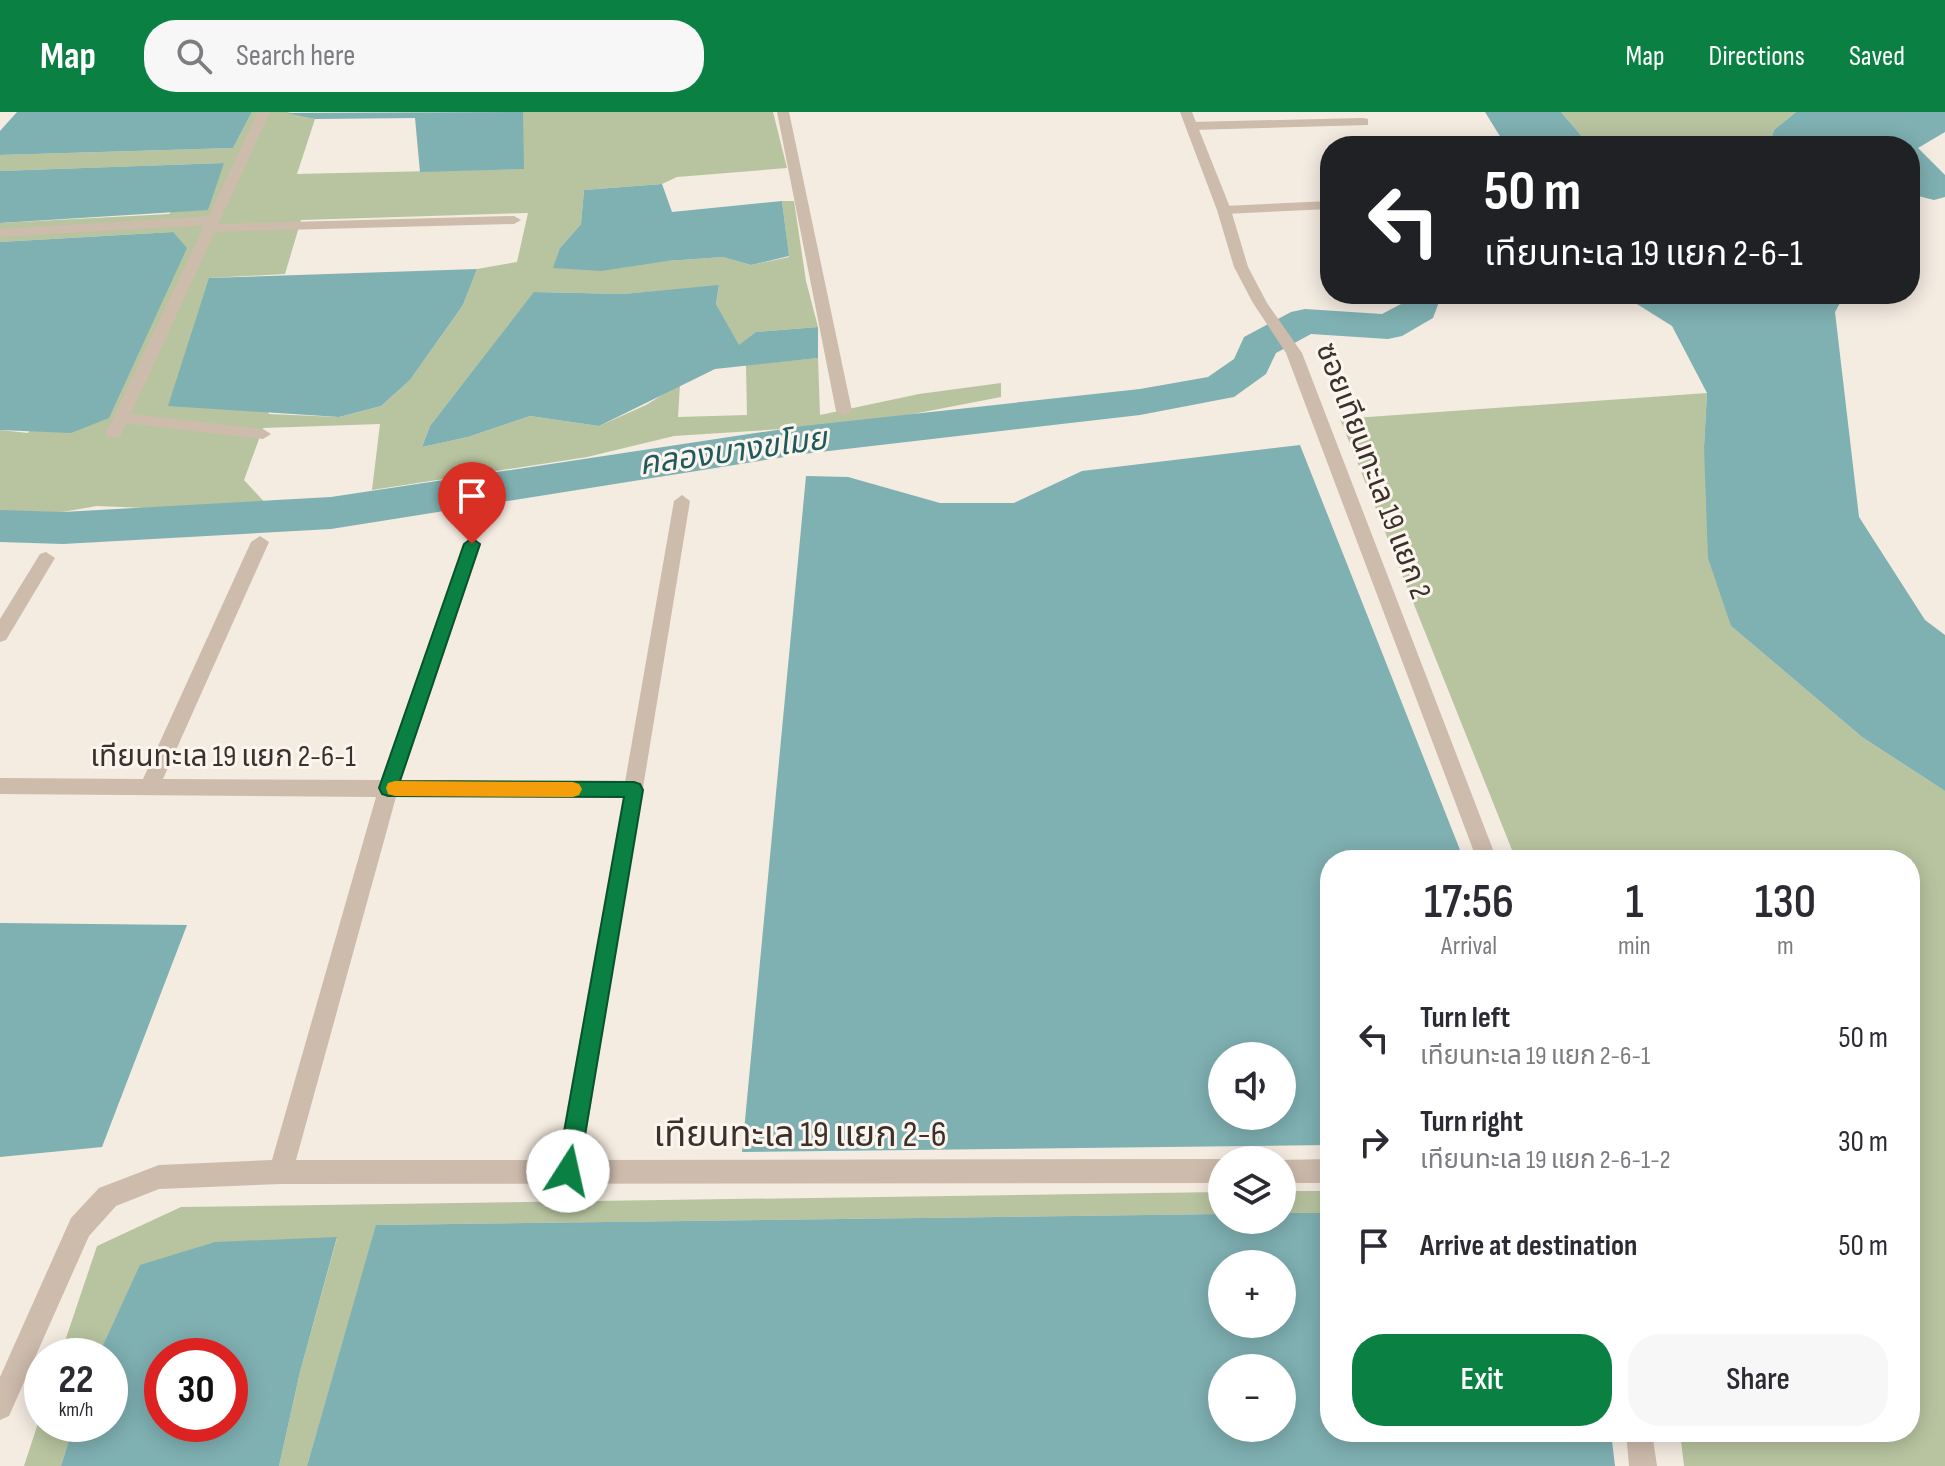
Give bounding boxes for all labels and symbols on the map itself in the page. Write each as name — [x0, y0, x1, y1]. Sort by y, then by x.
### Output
street label: ซอยเทียนทะเล 19 แยก 2 — [1308, 338, 1438, 604]
water label: คลองบางขโมย — [637, 419, 831, 484]
pin — [438, 462, 506, 544]
street label: เทียนทะเล 19 แยก 2-6-1 — [90, 739, 356, 775]
street label: เทียนทะเล 19 แยก 2-6 — [654, 1114, 946, 1157]
position arrow — [526, 1129, 610, 1213]
speed limit sign: 30 — [144, 1338, 248, 1442]

